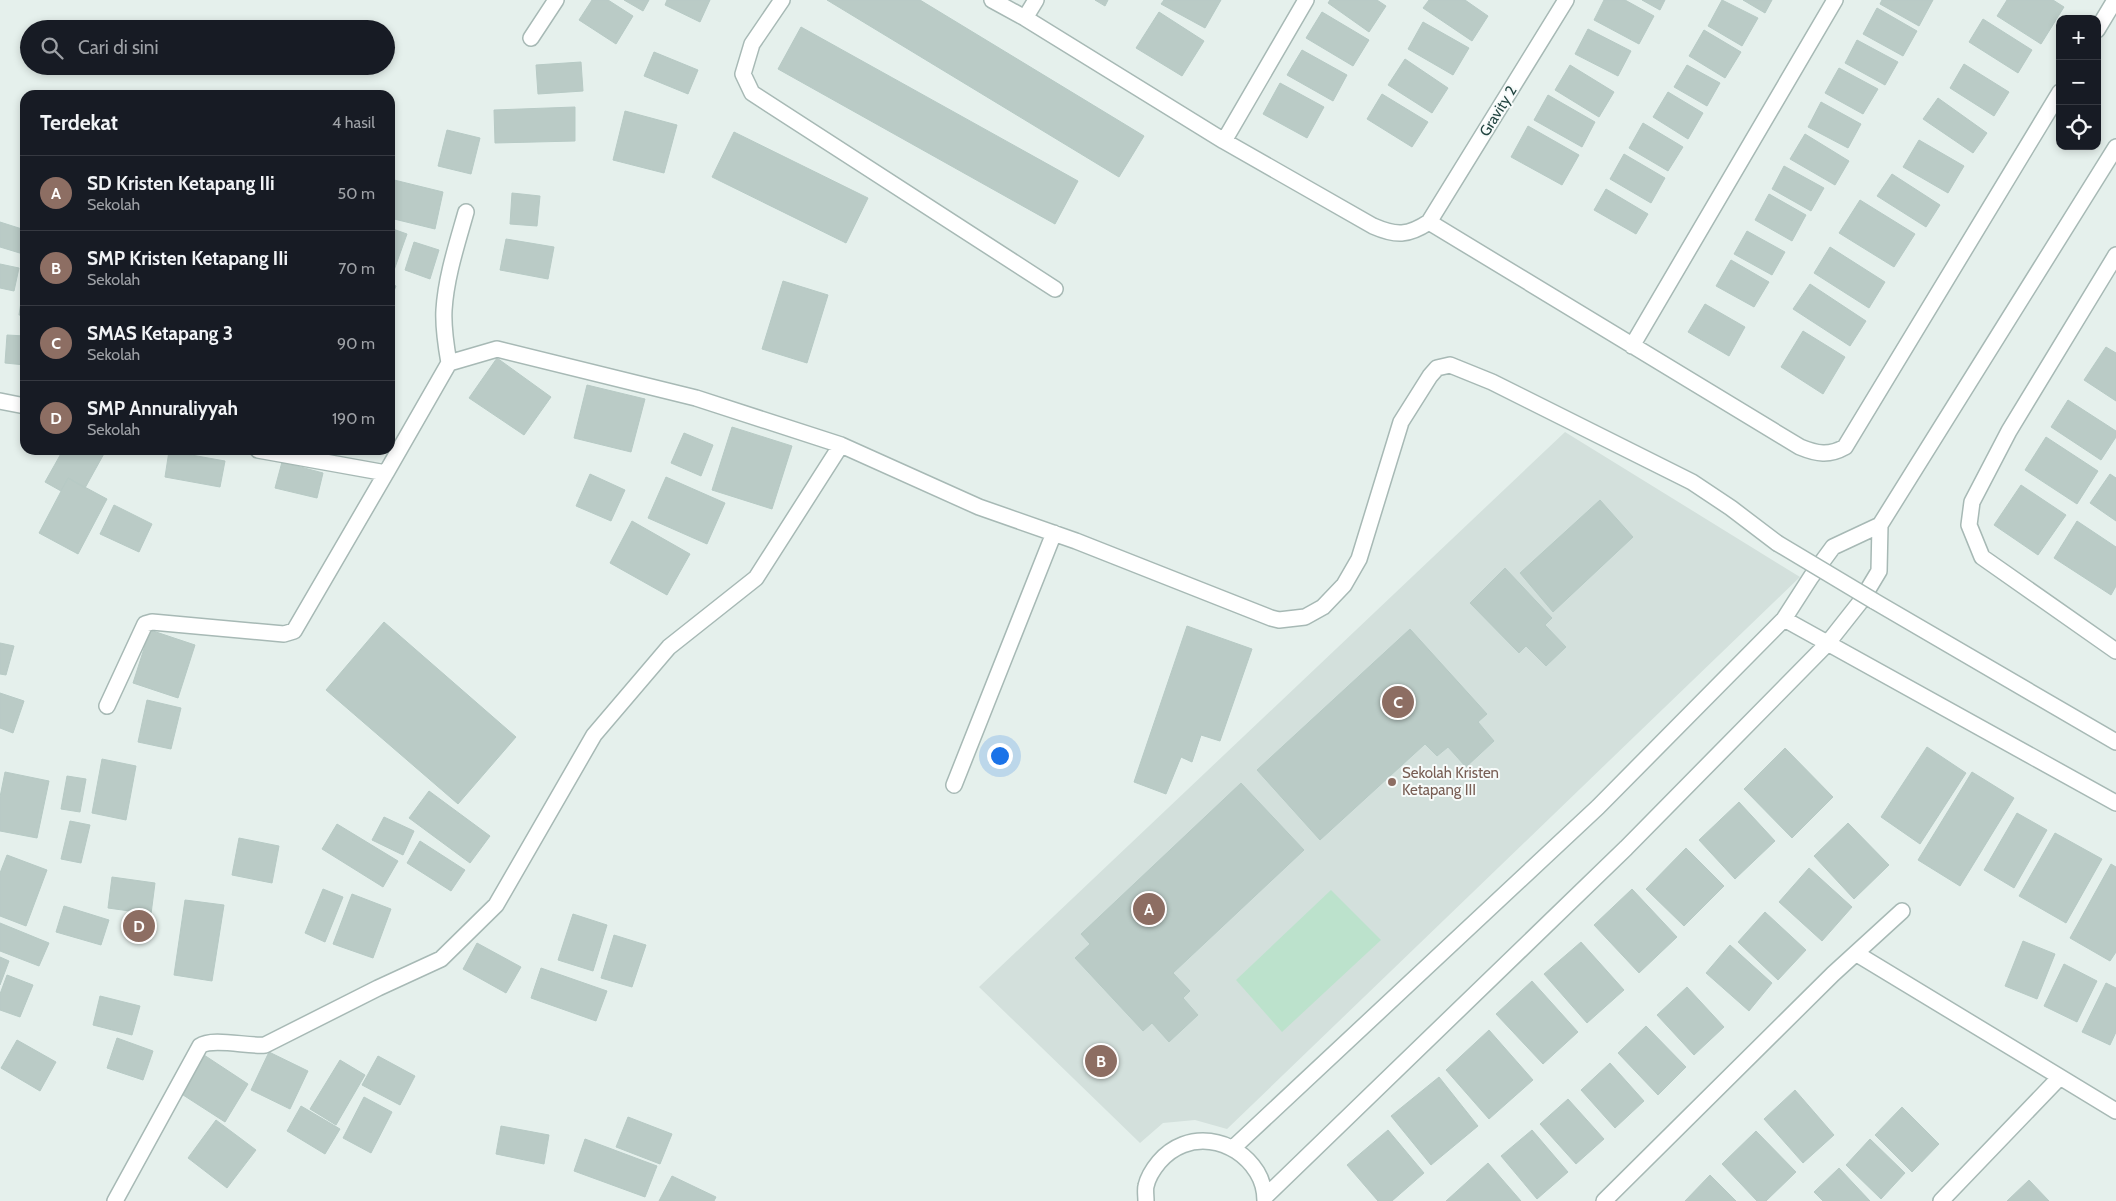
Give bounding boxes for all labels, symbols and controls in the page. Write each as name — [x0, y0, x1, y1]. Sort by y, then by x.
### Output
map controls — [2056, 15, 2101, 150]
button: + — [2056, 15, 2101, 60]
search box — [20, 20, 395, 75]
icon: search — [38, 34, 66, 62]
text: Cari di sini — [78, 36, 159, 59]
button: − — [2056, 60, 2101, 105]
street label: Gravity 2 — [1476, 82, 1521, 140]
button: locate — [2056, 105, 2101, 150]
text: Terdekat — [40, 110, 118, 135]
text: 4 hasil — [332, 113, 375, 132]
text: SD Kristen Ketapang IIi — [87, 172, 275, 195]
text: A — [51, 184, 61, 203]
text: 50 m — [338, 184, 375, 203]
text: Sekolah — [87, 195, 140, 214]
text: SMP Kristen Ketapang IIi — [87, 247, 288, 270]
text: B — [51, 259, 61, 278]
text: 70 m — [338, 259, 375, 278]
text: Sekolah — [87, 270, 140, 289]
text: SMAS Ketapang 3 — [87, 322, 233, 345]
text: C — [51, 334, 61, 353]
text: 90 m — [337, 334, 375, 353]
text: Sekolah — [87, 345, 140, 364]
text: SMP Annuraliyyah — [87, 397, 238, 420]
text: D — [50, 409, 62, 428]
text: 190 m — [332, 409, 375, 428]
text: Sekolah — [87, 420, 140, 439]
pin: C — [1382, 683, 1414, 721]
your location — [987, 743, 1013, 769]
place label: Sekolah Kristen Ketapang III — [1402, 764, 1499, 799]
marker: Sekolah Kristen Ketapang III — [1386, 776, 1398, 788]
pin: A — [1133, 890, 1165, 928]
pin: D — [123, 907, 155, 945]
pin: B — [1085, 1042, 1117, 1080]

